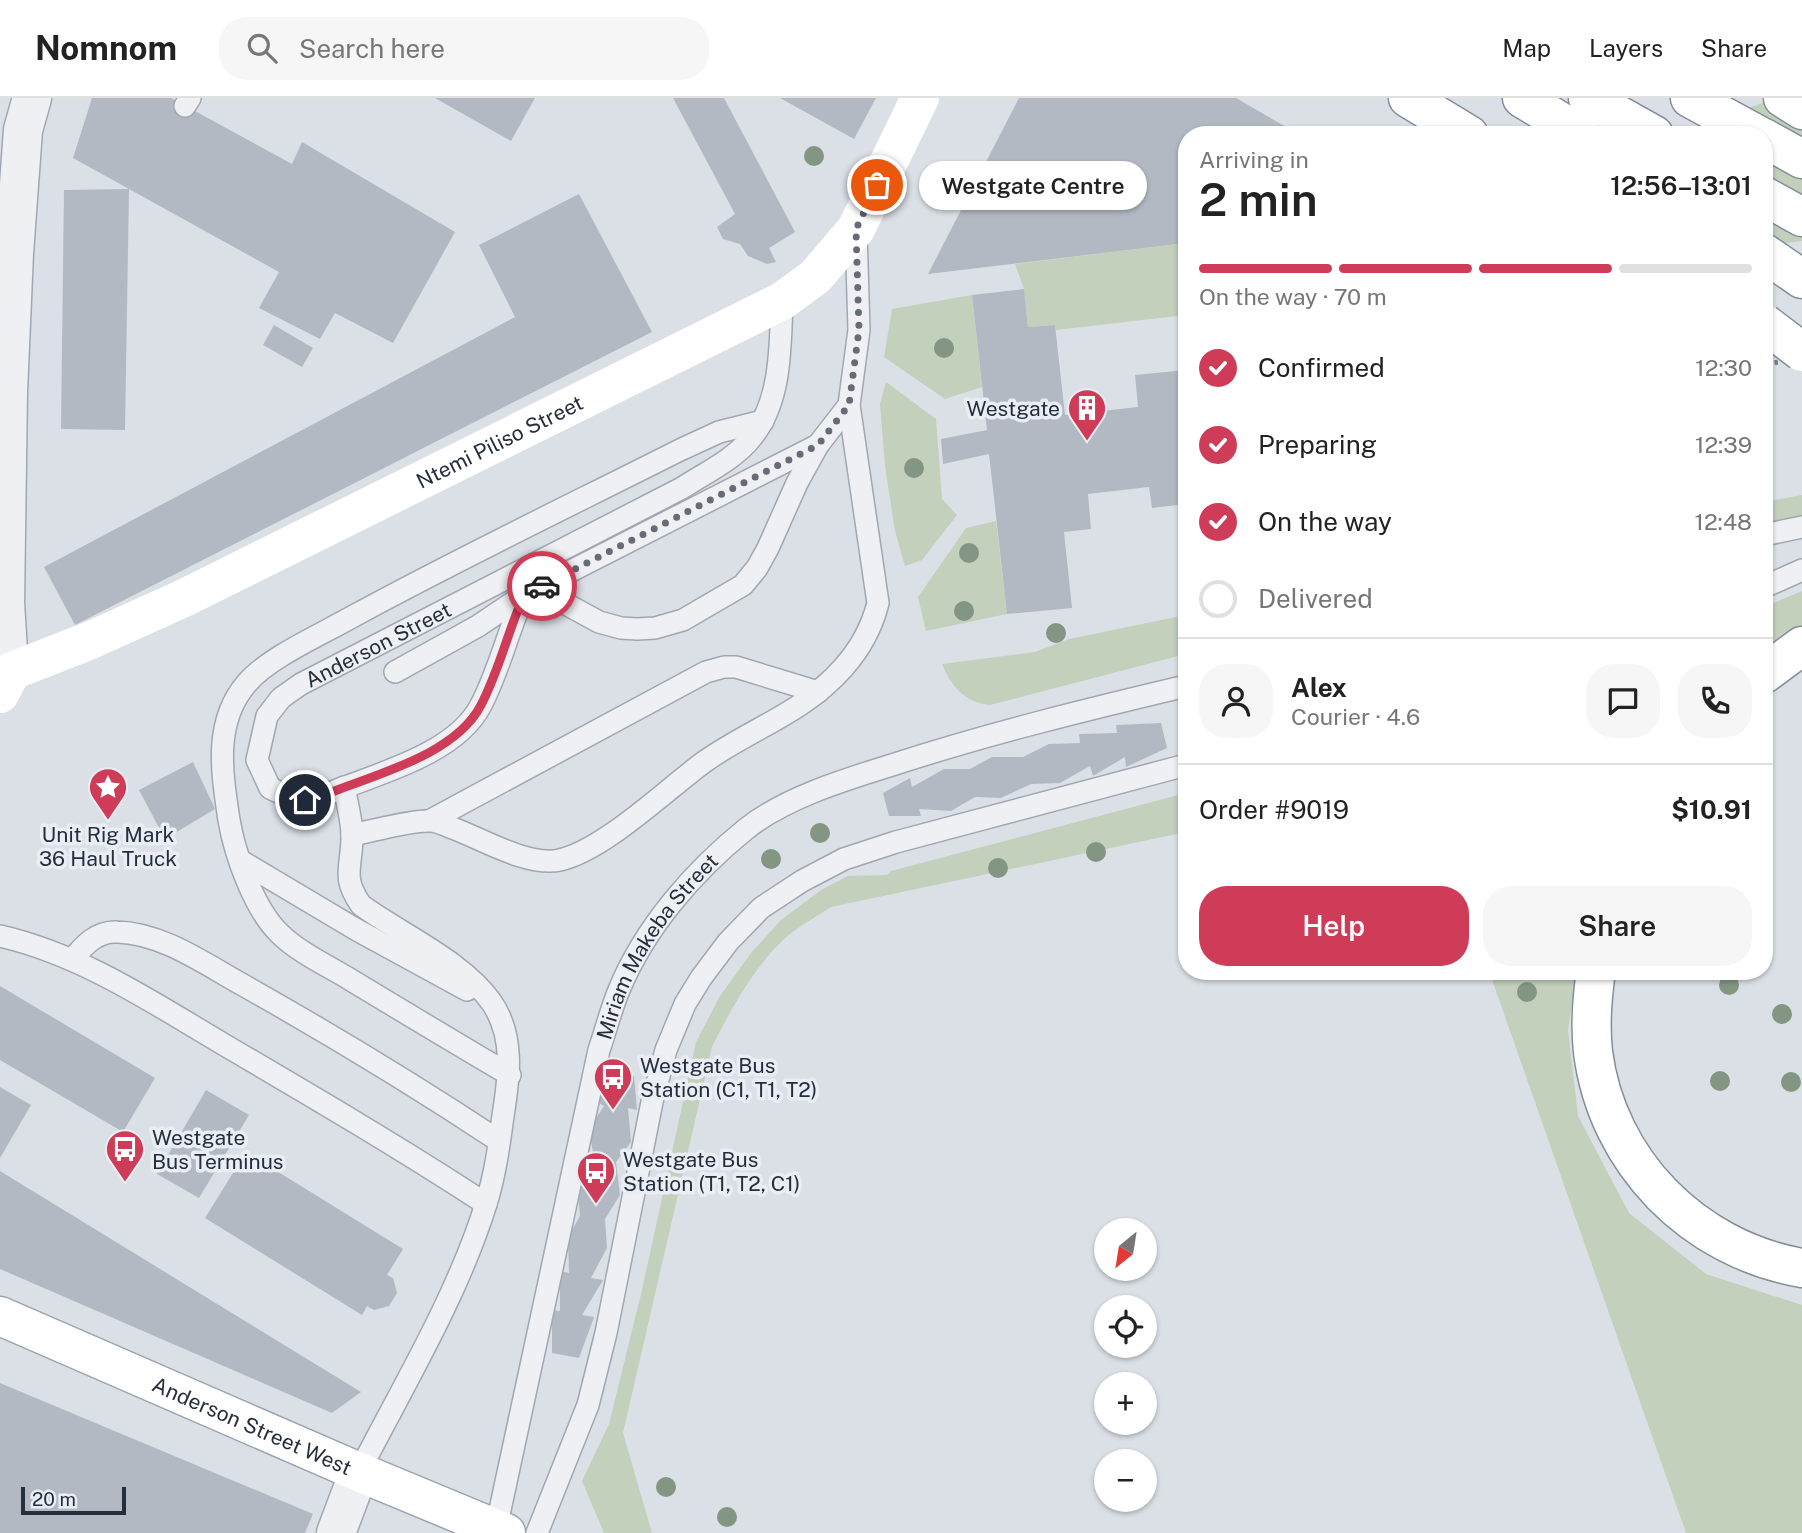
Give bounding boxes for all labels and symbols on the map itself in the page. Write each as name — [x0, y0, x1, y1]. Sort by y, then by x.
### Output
pin — [847, 155, 907, 215]
callout: Westgate Centre — [919, 160, 1146, 210]
building icon: Westgate — [1066, 387, 1108, 442]
street label: Ntemi Piliso Street — [412, 389, 587, 493]
place label: Westgate — [967, 396, 1060, 421]
courier — [507, 551, 577, 621]
street label: Anderson Street — [301, 597, 455, 692]
place icon: Unit Rig Mark 36 Haul Truck — [87, 766, 129, 821]
pin — [275, 770, 335, 830]
place label: Unit Rig Mark 36 Haul Truck — [39, 822, 177, 871]
street label: Miriam Makeba Street — [591, 848, 723, 1042]
place label: Westgate Bus Station (C1, T1, T2) — [640, 1053, 817, 1102]
bus stop icon: Westgate Bus Station (C1, T1, T2) — [592, 1056, 634, 1111]
place label: Westgate Bus Terminus — [152, 1125, 283, 1174]
bus stop icon: Westgate Bus Terminus — [104, 1128, 146, 1183]
place label: Westgate Bus Station (T1, T2, C1) — [623, 1147, 800, 1196]
bus stop icon: Westgate Bus Station (T1, T2, C1) — [575, 1150, 617, 1205]
north arrow — [1094, 1218, 1157, 1281]
street label: Anderson Street West — [149, 1371, 356, 1480]
scale bar — [21, 1484, 126, 1516]

